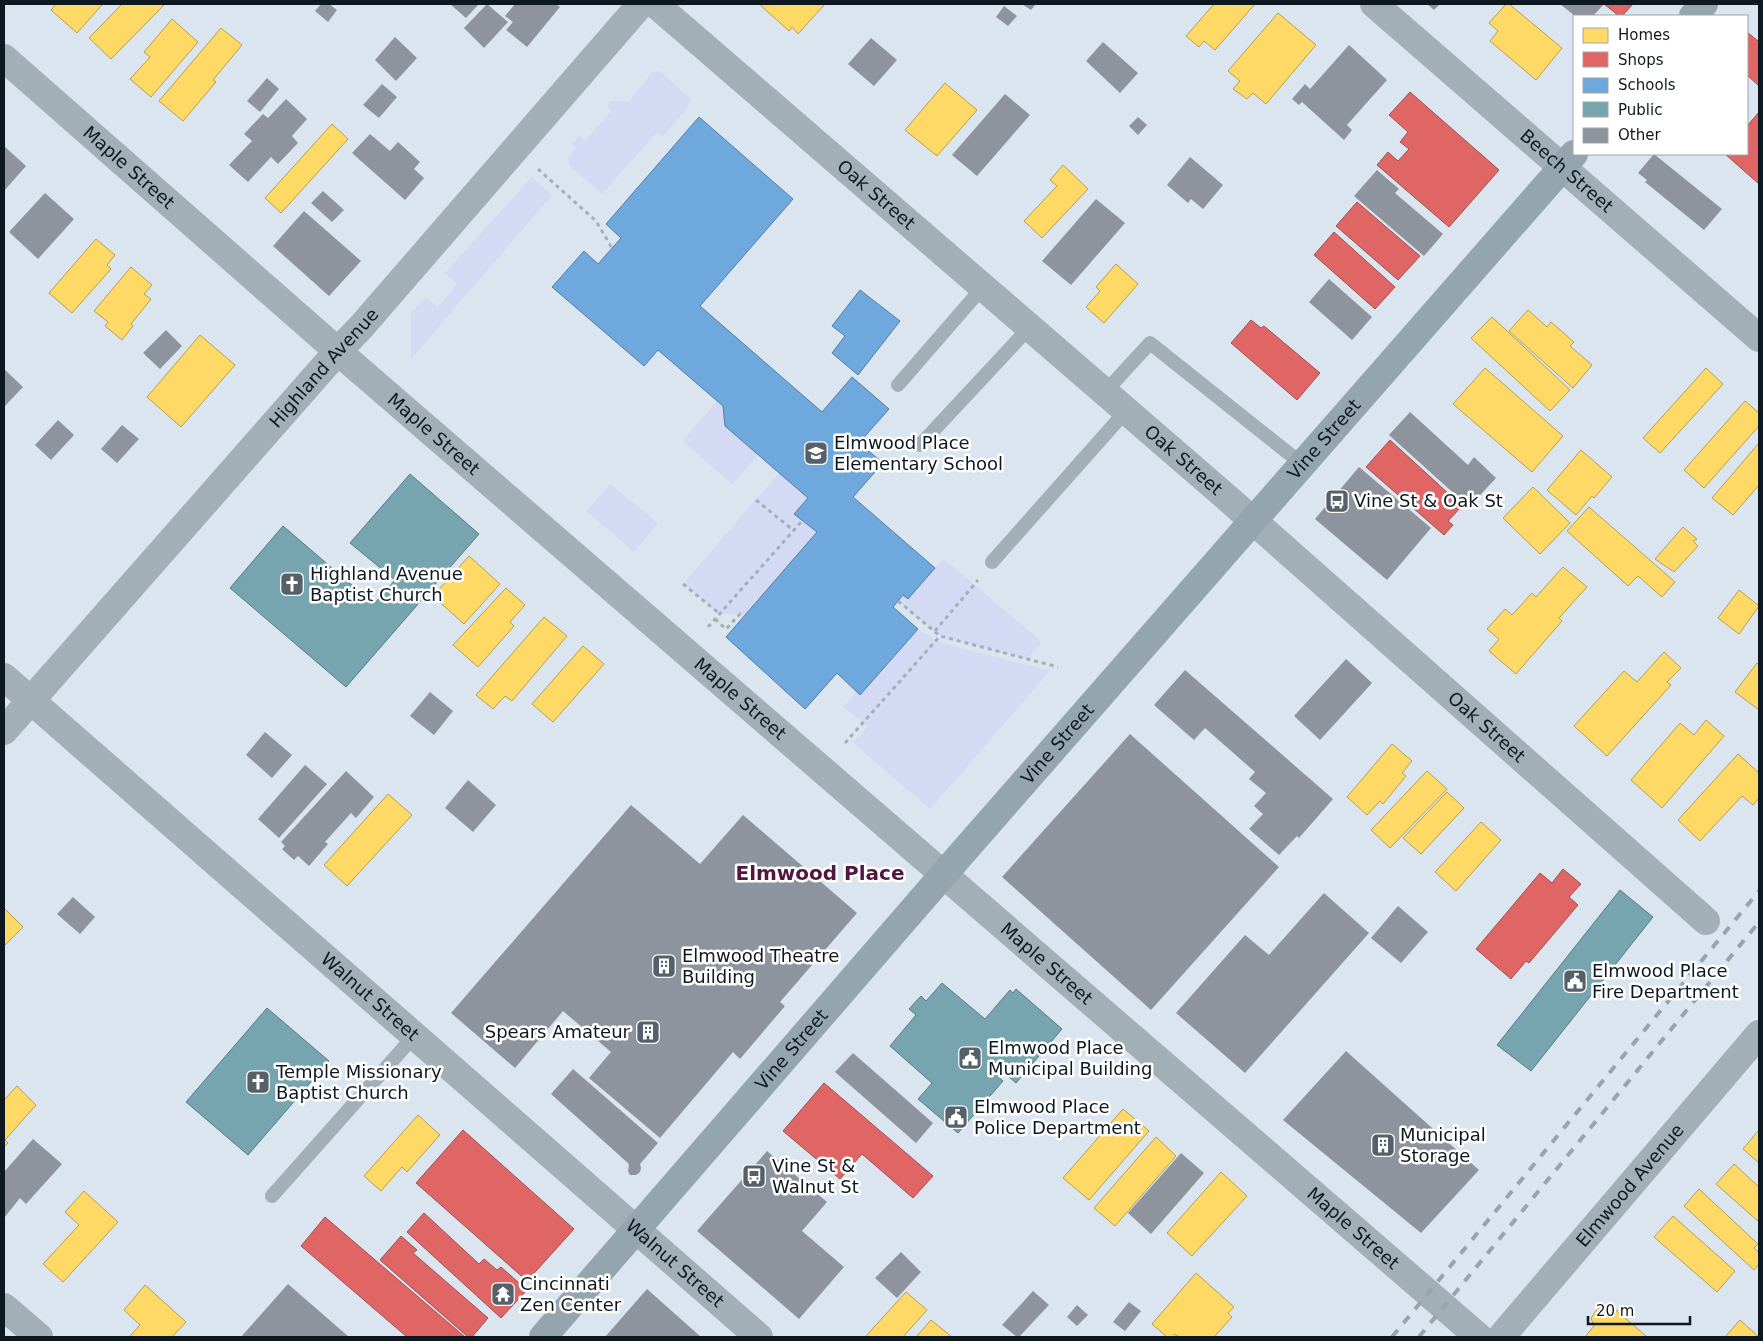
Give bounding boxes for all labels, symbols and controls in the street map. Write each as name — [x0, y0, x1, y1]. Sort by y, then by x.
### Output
legend — [1573, 15, 1748, 155]
text: Homes — [1618, 26, 1670, 44]
text: Shops — [1618, 51, 1664, 69]
text: Schools — [1618, 76, 1676, 94]
text: Public — [1618, 101, 1662, 119]
street label: Maple Street — [79, 121, 179, 213]
street label: Beech Street — [1516, 125, 1618, 217]
text: Other — [1618, 126, 1661, 144]
street label: Oak Street — [833, 155, 920, 234]
street label: Highland Avenue — [265, 304, 383, 432]
street label: Maple Street — [384, 388, 484, 479]
street label: Vine Street — [1283, 395, 1365, 484]
street label: Oak Street — [1140, 420, 1227, 499]
place label: Elmwood Place Elementary School — [834, 432, 1003, 474]
school or university icon: Elmwood Place Elementary School — [803, 440, 829, 466]
bus stop icon: Vine St & Oak St — [1324, 488, 1350, 514]
place label: Vine St & Oak St — [1354, 490, 1503, 511]
place label: Highland Avenue Baptist Church — [310, 563, 463, 605]
church icon: Highland Avenue Baptist Church — [279, 571, 305, 597]
street label: Maple Street — [690, 653, 791, 744]
street label: Oak Street — [1444, 687, 1530, 766]
street label: Vine Street — [1016, 699, 1098, 788]
district label: Elmwood Place — [735, 861, 905, 885]
street label: Maple Street — [997, 918, 1097, 1009]
place label: Elmwood Theatre Building — [682, 945, 839, 987]
street label: Walnut Street — [317, 948, 423, 1045]
building icon: Elmwood Theatre Building — [651, 953, 677, 979]
place label: Elmwood Place Fire Department — [1592, 960, 1739, 1002]
public building icon: Elmwood Place Fire Department — [1562, 968, 1588, 994]
street label: Vine Street — [751, 1005, 832, 1094]
building icon: Spears Amateur — [635, 1019, 661, 1045]
place label: Spears Amateur — [485, 1021, 631, 1042]
place label: Elmwood Place Municipal Building — [988, 1037, 1152, 1079]
public building icon: Elmwood Place Municipal Building — [957, 1045, 983, 1071]
place label: Temple Missionary Baptist Church — [275, 1061, 442, 1103]
church icon: Temple Missionary Baptist Church — [245, 1069, 271, 1095]
place label: Elmwood Place Police Department — [974, 1096, 1141, 1138]
public building icon: Elmwood Place Police Department — [943, 1104, 969, 1130]
street label: Elmwood Avenue — [1571, 1119, 1688, 1251]
place label: Municipal Storage — [1400, 1124, 1486, 1166]
building icon: Municipal Storage — [1370, 1132, 1396, 1158]
place label: Vine St & Walnut St — [772, 1155, 859, 1197]
bus stop icon: Vine St & Walnut St — [741, 1163, 767, 1189]
street label: Maple Street — [1303, 1183, 1404, 1273]
street label: Walnut Street — [622, 1215, 728, 1311]
place label: Cincinnati Zen Center — [520, 1273, 622, 1315]
temple icon: Cincinnati Zen Center — [490, 1281, 516, 1307]
scale bar — [1588, 1294, 1690, 1326]
text: 20 m — [1596, 1302, 1634, 1320]

